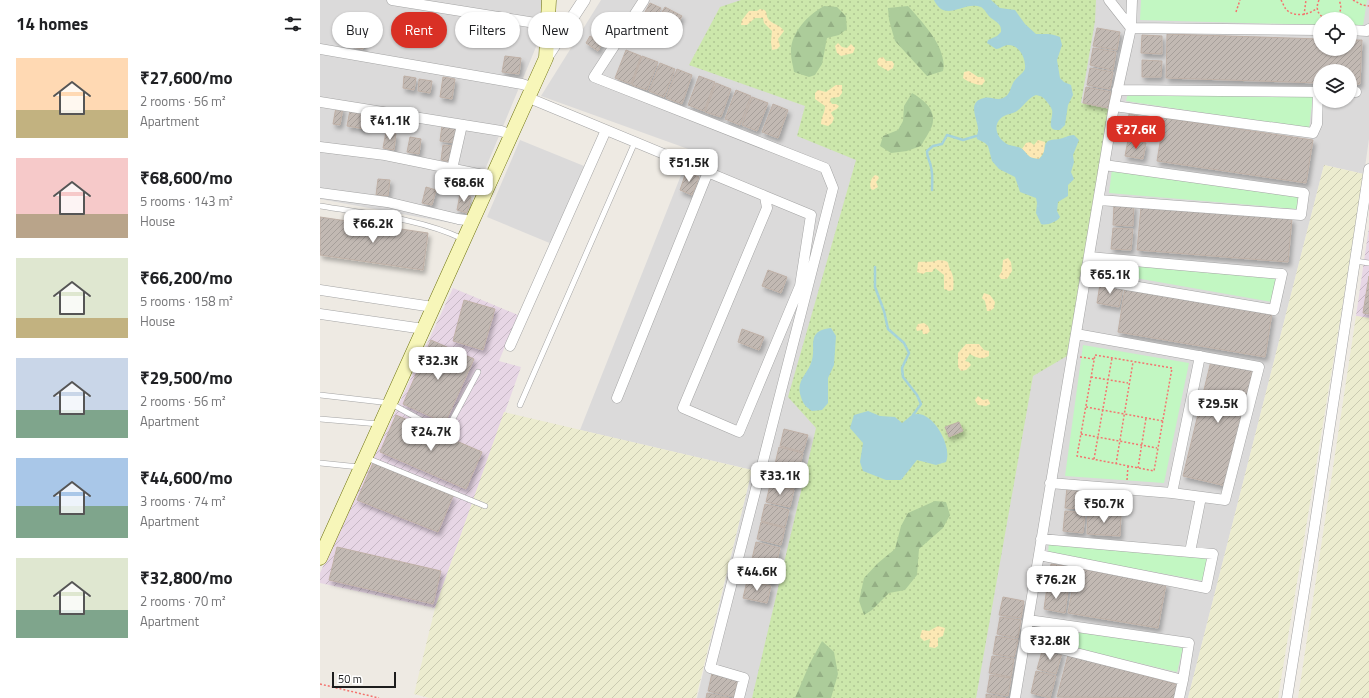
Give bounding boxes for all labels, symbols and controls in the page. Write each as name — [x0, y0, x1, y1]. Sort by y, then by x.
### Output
text: 14 homes — [16, 11, 88, 37]
chip: Buy — [332, 12, 383, 48]
chip: Rent — [391, 12, 447, 48]
chip: Filters — [455, 12, 520, 48]
chip: New — [528, 12, 583, 48]
chip: Apartment — [591, 12, 683, 48]
map controls — [1313, 12, 1357, 108]
button: locate — [1313, 12, 1357, 56]
icon: filters — [282, 13, 304, 35]
button: layers — [1313, 64, 1357, 108]
text: ₹27,600/mo — [140, 65, 233, 91]
icon: home — [48, 74, 96, 122]
text: 2 rooms · 56 m² — [140, 91, 226, 111]
pin: ₹41.1K — [357, 107, 423, 141]
text: ₹41.1K — [370, 110, 410, 130]
text: Apartment — [140, 111, 199, 131]
pin: ₹27.6K — [1103, 116, 1169, 150]
text: ₹27.6K — [1116, 119, 1156, 139]
pin: ₹51.5K — [656, 149, 722, 183]
text: ₹51.5K — [669, 152, 709, 172]
text: ₹68,600/mo — [140, 165, 233, 191]
pin: ₹68.6K — [431, 169, 497, 203]
text: ₹68.6K — [444, 172, 484, 192]
icon: home — [48, 174, 96, 222]
text: 5 rooms · 143 m² — [140, 191, 233, 211]
pin: ₹66.2K — [340, 210, 406, 244]
text: House — [140, 211, 175, 231]
text: ₹66.2K — [353, 213, 393, 233]
pin: ₹65.1K — [1077, 261, 1143, 295]
text: ₹65.1K — [1090, 264, 1130, 284]
text: ₹66,200/mo — [140, 265, 233, 291]
icon: home — [48, 274, 96, 322]
text: 5 rooms · 158 m² — [140, 291, 233, 311]
text: House — [140, 311, 175, 331]
pin: ₹32.3K — [405, 347, 471, 381]
text: ₹32.3K — [418, 350, 458, 370]
text: ₹29,500/mo — [140, 365, 233, 391]
icon: home — [48, 374, 96, 422]
pin: ₹29.5K — [1185, 390, 1251, 424]
text: 2 rooms · 56 m² — [140, 391, 226, 411]
text: ₹29.5K — [1198, 393, 1238, 413]
text: Apartment — [140, 411, 199, 431]
pin: ₹24.7K — [398, 418, 464, 452]
text: ₹24.7K — [411, 421, 451, 441]
pin: ₹33.1K — [747, 462, 813, 496]
text: ₹44,600/mo — [140, 465, 233, 491]
text: ₹33.1K — [760, 465, 800, 485]
icon: home — [48, 474, 96, 522]
pin: ₹50.7K — [1071, 490, 1137, 524]
text: 3 rooms · 74 m² — [140, 491, 226, 511]
text: ₹50.7K — [1084, 493, 1124, 513]
text: Apartment — [140, 511, 199, 531]
pin: ₹44.6K — [724, 558, 790, 592]
text: ₹44.6K — [737, 561, 777, 581]
text: ₹32,800/mo — [140, 565, 233, 591]
pin: ₹76.2K — [1023, 566, 1089, 600]
text: ₹76.2K — [1036, 569, 1076, 589]
icon: home — [48, 574, 96, 622]
text: 2 rooms · 70 m² — [140, 591, 226, 611]
text: Apartment — [140, 611, 199, 631]
pin: ₹32.8K — [1017, 627, 1083, 661]
text: ₹32.8K — [1030, 630, 1070, 650]
scale bar — [332, 670, 396, 689]
text: 50 m — [338, 671, 362, 687]

